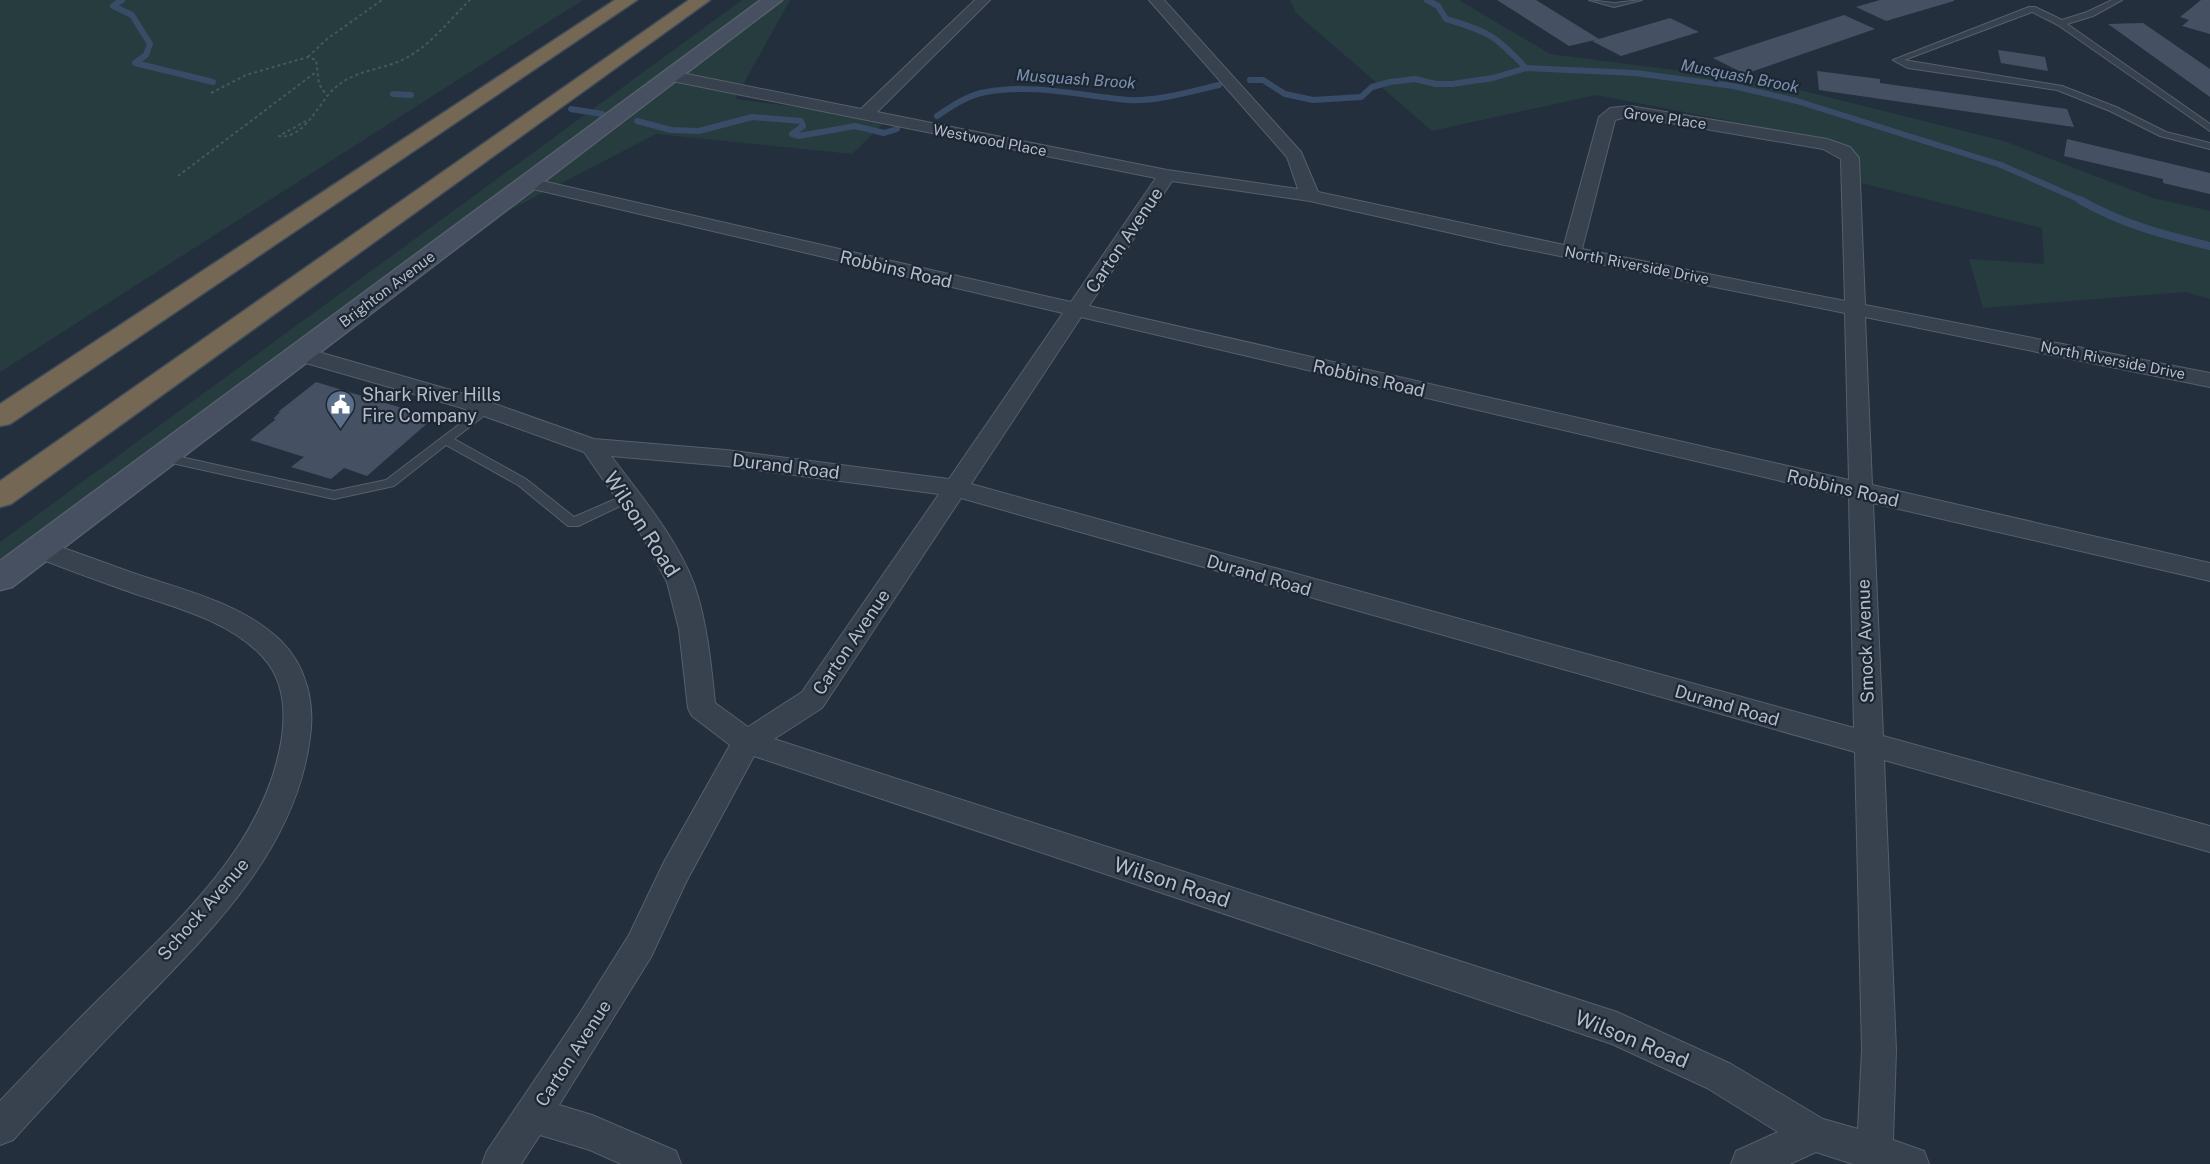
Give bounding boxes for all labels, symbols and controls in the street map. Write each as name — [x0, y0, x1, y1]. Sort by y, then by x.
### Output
water label: Musquash Brook — [1679, 55, 1801, 97]
water label: Musquash Brook — [1015, 65, 1137, 93]
street label: Grove Place — [1622, 104, 1708, 132]
street label: Westwood Place — [932, 121, 1048, 159]
street label: Carton Avenue — [1081, 183, 1167, 297]
street label: North Riverside Drive — [1563, 243, 1711, 287]
street label: Robbins Road — [838, 246, 954, 292]
street label: Brighton Avenue — [336, 248, 438, 330]
street label: North Riverside Drive — [2039, 338, 2187, 382]
street label: Robbins Road — [1311, 355, 1427, 401]
place label: Shark River Hills Fire Company — [362, 384, 501, 426]
public building icon: Shark River Hills Fire Company — [325, 388, 357, 430]
street label: Durand Road — [731, 449, 841, 483]
street label: Robbins Road — [1785, 465, 1901, 511]
street label: Wilson Road — [599, 467, 685, 581]
street label: Durand Road — [1204, 550, 1314, 600]
street label: Smock Avenue — [1852, 579, 1878, 703]
street label: Carton Avenue — [808, 585, 894, 699]
street label: Durand Road — [1672, 680, 1782, 730]
street label: Wilson Road — [1111, 851, 1233, 913]
street label: Schock Avenue — [153, 854, 253, 964]
street label: Carton Avenue — [531, 996, 615, 1110]
street label: Wilson Road — [1571, 1005, 1693, 1073]

